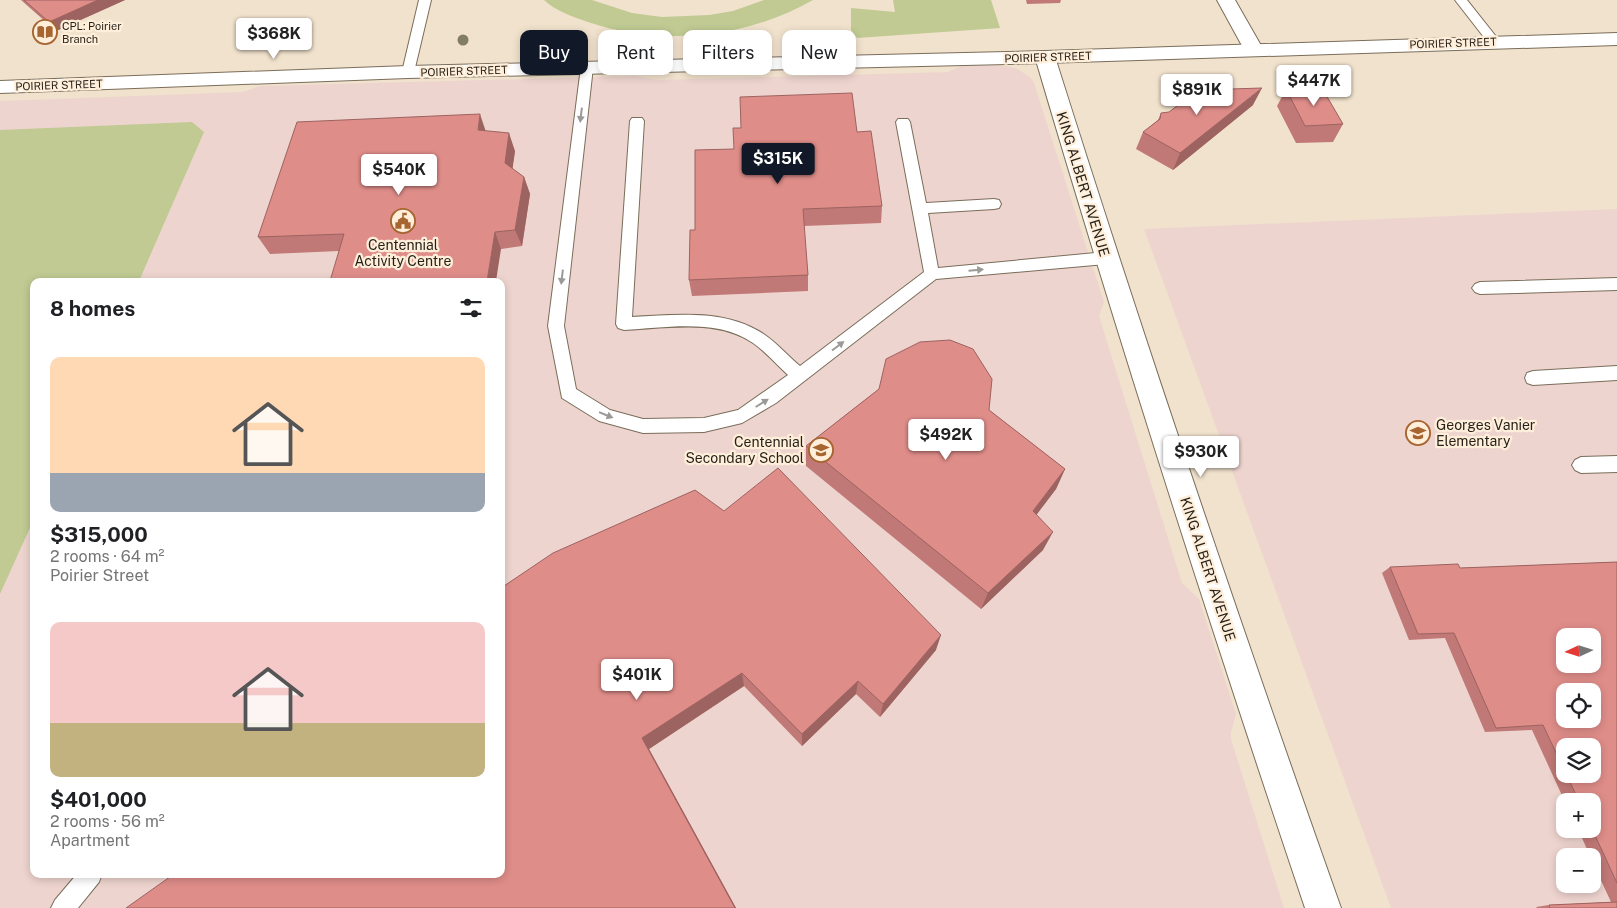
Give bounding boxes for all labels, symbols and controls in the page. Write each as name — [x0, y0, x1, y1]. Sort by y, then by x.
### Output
pin: $368K — [239, 18, 309, 60]
library icon: CPL: Poirier Branch — [32, 19, 58, 45]
place label: CPL: Poirier Branch — [62, 20, 122, 45]
text: $368K — [247, 24, 301, 43]
chip: Buy — [520, 30, 588, 75]
chip: Rent — [598, 30, 673, 75]
chip: Filters — [683, 30, 772, 75]
chip: New — [782, 30, 856, 75]
street label: POIRIER STREET — [1409, 35, 1497, 51]
street label: POIRIER STREET — [1004, 49, 1092, 65]
street label: POIRIER STREET — [420, 63, 508, 79]
pin: $447K — [1279, 64, 1349, 107]
text: $447K — [1287, 71, 1341, 90]
pin: $891K — [1162, 74, 1232, 116]
street label: POIRIER STREET — [15, 77, 103, 93]
text: $891K — [1172, 80, 1222, 99]
one-way arrow — [577, 108, 585, 124]
street label: KING ALBERT AVENUE — [1053, 110, 1113, 258]
pin: $315K — [743, 142, 813, 185]
text: $315K — [753, 149, 803, 168]
pin: $540K — [364, 154, 434, 196]
text: $540K — [372, 160, 426, 179]
public building icon: Centennial Activity Centre — [390, 208, 416, 234]
place label: Centennial Activity Centre — [355, 237, 451, 269]
one-way arrow — [968, 266, 984, 274]
one-way arrow — [558, 269, 566, 285]
icon: filters — [457, 294, 485, 322]
text: 8 homes — [50, 296, 135, 321]
one-way arrow — [831, 340, 844, 351]
icon: home — [223, 389, 313, 479]
one-way arrow — [756, 398, 769, 408]
one-way arrow — [599, 412, 614, 420]
place label: Georges Vanier Elementary — [1436, 417, 1535, 449]
pin: $492K — [911, 418, 981, 461]
school or university icon: Georges Vanier Elementary — [1405, 420, 1431, 446]
text: $492K — [919, 425, 973, 444]
place label: Centennial Secondary School — [685, 434, 804, 466]
pin: $930K — [1166, 436, 1236, 478]
school or university icon: Centennial Secondary School — [808, 437, 834, 463]
text: $930K — [1174, 442, 1228, 461]
street label: KING ALBERT AVENUE — [1177, 495, 1239, 643]
text: $315,000 — [50, 522, 148, 547]
text: 2 rooms · 64 m² — [50, 547, 164, 566]
text: Poirier Street — [50, 566, 149, 585]
north arrow — [1556, 628, 1601, 672]
map controls — [1556, 628, 1601, 893]
icon: home — [223, 654, 313, 744]
pin: $401K — [602, 658, 672, 701]
text: $401K — [612, 665, 662, 684]
button: locate — [1556, 683, 1601, 728]
button: layers — [1556, 738, 1601, 783]
text: $401,000 — [50, 787, 147, 812]
button: + — [1556, 793, 1601, 838]
text: 2 rooms · 56 m² — [50, 812, 165, 831]
text: Apartment — [50, 831, 130, 850]
button: − — [1556, 848, 1601, 893]

